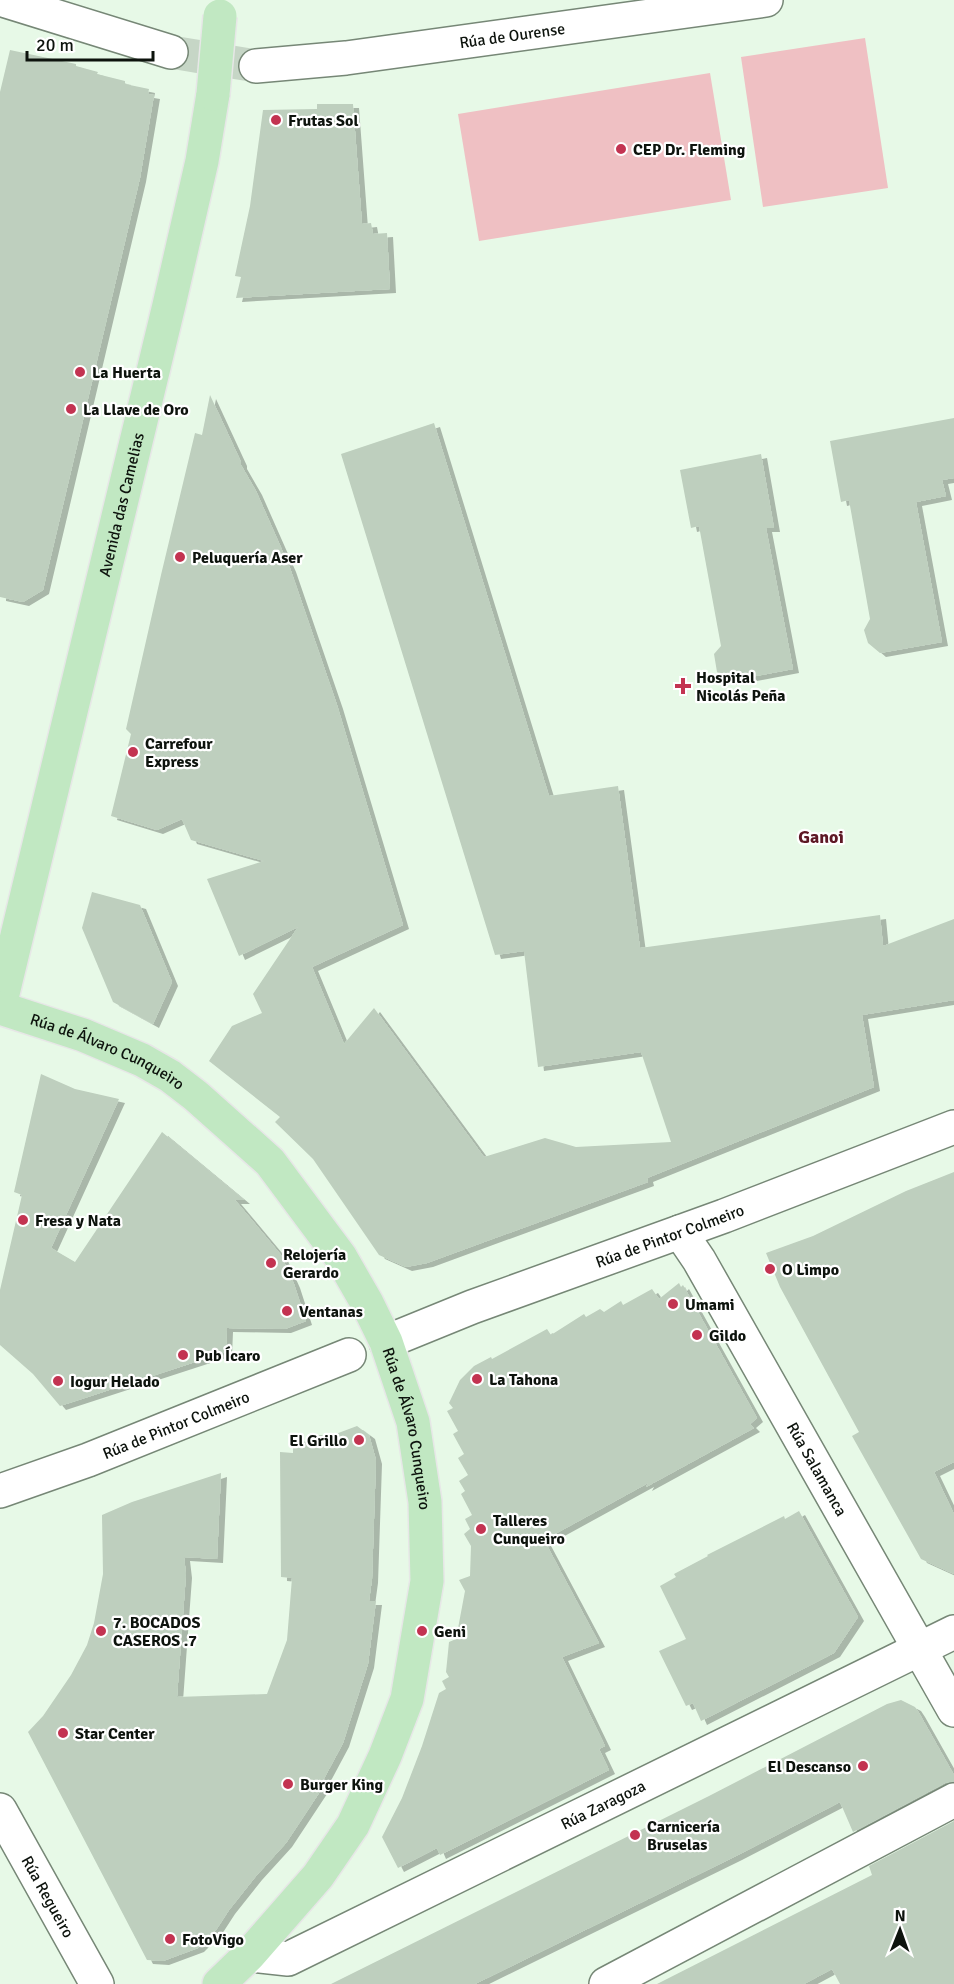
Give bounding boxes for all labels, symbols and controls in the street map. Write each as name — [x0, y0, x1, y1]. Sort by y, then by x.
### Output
street label: Rúa de Ourense — [458, 19, 566, 53]
scale bar — [27, 24, 153, 62]
text: 20 m — [36, 34, 74, 56]
place label: Frutas Sol — [288, 111, 358, 131]
marker: Frutas Sol — [269, 113, 283, 127]
place label: CEP Dr. Fleming — [633, 140, 746, 160]
marker: CEP Dr. Fleming — [614, 142, 628, 156]
place label: La Huerta — [92, 363, 161, 383]
marker: La Huerta — [73, 365, 87, 379]
place label: La Llave de Oro — [83, 400, 189, 420]
marker: La Llave de Oro — [64, 402, 78, 416]
street label: Avenida das Camelias — [95, 431, 149, 579]
place label: Peluquería Aser — [192, 548, 303, 568]
marker: Peluquería Aser — [173, 550, 187, 564]
place label: Hospital Nicolás Peña — [696, 668, 786, 706]
marker: Hospital Nicolás Peña — [674, 677, 692, 695]
place label: Carrefour Express — [145, 734, 213, 772]
marker: Carrefour Express — [126, 745, 140, 759]
district label: Ganoi — [798, 826, 844, 848]
street label: Rúa de Álvaro Cunqueiro — [27, 1009, 188, 1094]
street label: Rúa de Pintor Colmeiro — [593, 1200, 747, 1273]
place label: Fresa y Nata — [35, 1211, 121, 1231]
marker: Fresa y Nata — [16, 1213, 30, 1227]
place label: Relojería Gerardo — [283, 1245, 346, 1283]
marker: Relojería Gerardo — [264, 1256, 278, 1270]
place label: O Limpo — [782, 1260, 839, 1280]
marker: O Limpo — [763, 1262, 777, 1276]
place label: Umami — [685, 1295, 735, 1315]
marker: Umami — [666, 1297, 680, 1311]
place label: Ventanas — [299, 1302, 363, 1322]
marker: Ventanas — [280, 1304, 294, 1318]
place label: Gildo — [709, 1326, 746, 1346]
marker: Gildo — [690, 1328, 704, 1342]
street label: Rúa de Álvaro Cunqueiro — [377, 1345, 434, 1510]
place label: Pub Ícaro — [195, 1346, 260, 1366]
marker: Pub Ícaro — [176, 1348, 190, 1362]
place label: La Tahona — [489, 1370, 558, 1390]
place label: Iogur Helado — [70, 1372, 160, 1392]
marker: La Tahona — [470, 1372, 484, 1386]
marker: Iogur Helado — [51, 1374, 65, 1388]
street label: Rúa de Pintor Colmeiro — [100, 1387, 253, 1464]
street label: Rúa Salamanca — [782, 1419, 851, 1520]
place label: El Grillo — [289, 1431, 347, 1451]
marker: El Grillo — [352, 1433, 366, 1447]
place label: Talleres Cunqueiro — [493, 1511, 565, 1549]
marker: Talleres Cunqueiro — [474, 1522, 488, 1536]
place label: 7. BOCADOS CASEROS .7 — [113, 1613, 200, 1651]
place label: Geni — [434, 1622, 466, 1642]
marker: 7. BOCADOS CASEROS .7 — [94, 1624, 108, 1638]
marker: Geni — [415, 1624, 429, 1638]
place label: Star Center — [75, 1724, 155, 1744]
marker: Star Center — [56, 1726, 70, 1740]
place label: El Descanso — [768, 1757, 851, 1777]
marker: El Descanso — [856, 1759, 870, 1773]
place label: Burger King — [300, 1775, 384, 1795]
street label: Rúa Zaragoza — [558, 1776, 649, 1835]
marker: Burger King — [281, 1777, 295, 1791]
place label: Carnicería Bruselas — [647, 1817, 720, 1855]
marker: Carnicería Bruselas — [628, 1828, 642, 1842]
street label: Rúa Regueiro — [17, 1853, 78, 1941]
north arrow — [870, 1900, 930, 1960]
text: N — [895, 1906, 906, 1926]
place label: FotoVigo — [182, 1930, 244, 1950]
marker: FotoVigo — [163, 1932, 177, 1946]

